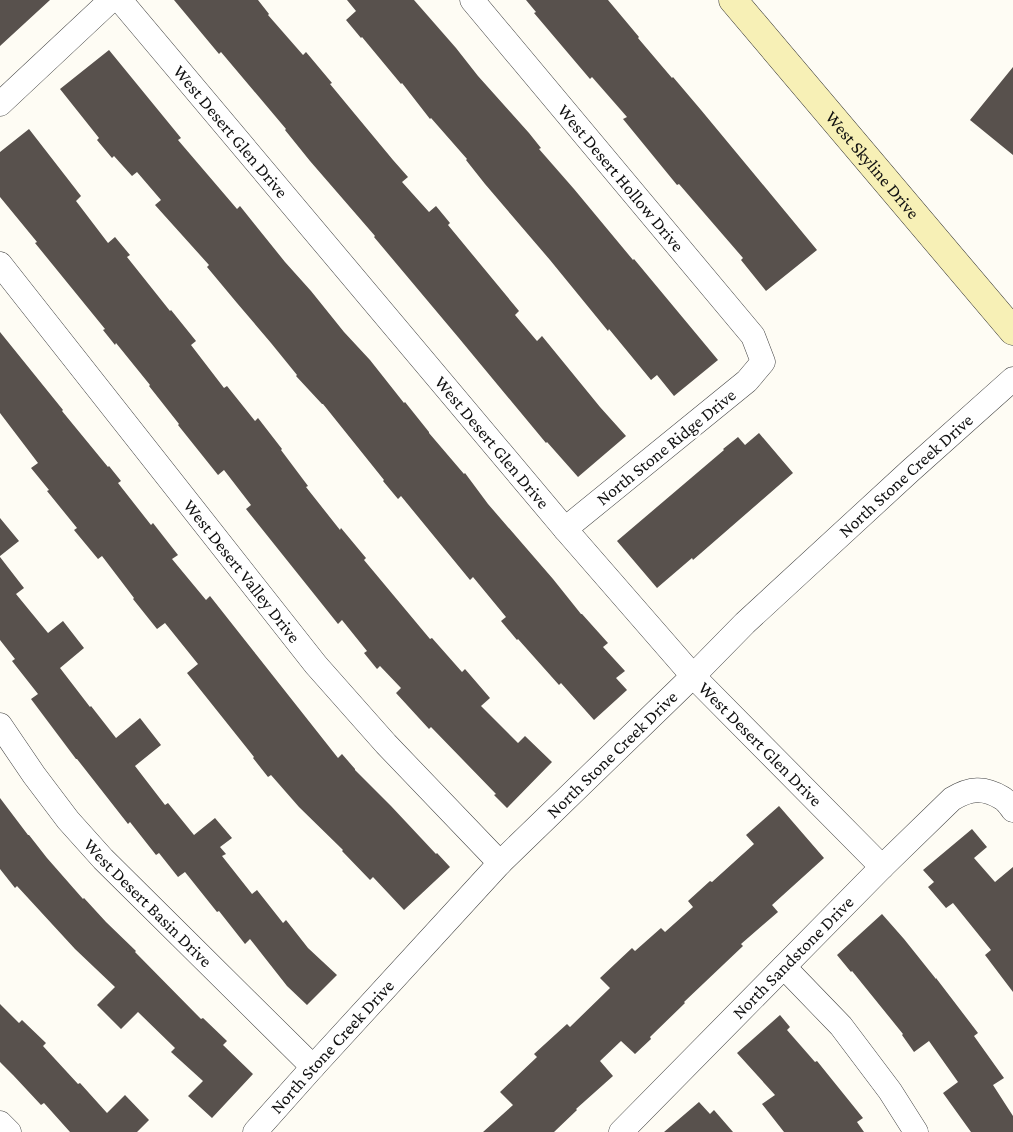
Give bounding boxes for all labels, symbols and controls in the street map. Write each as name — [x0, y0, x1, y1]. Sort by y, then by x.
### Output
street label: West Desert Glen Drive — [169, 61, 292, 202]
street label: West Desert Hollow Drive — [554, 100, 688, 256]
street label: West Skyline Drive — [821, 107, 924, 223]
street label: West Desert Glen Drive — [431, 372, 554, 513]
street label: North Stone Ridge Drive — [592, 385, 740, 509]
street label: North Stone Creek Drive — [835, 410, 977, 541]
street label: West Desert Valley Drive — [179, 495, 305, 647]
street label: West Desert Glen Drive — [695, 678, 826, 811]
street label: North Stone Creek Drive — [543, 687, 682, 822]
street label: West Desert Basin Drive — [80, 835, 216, 971]
street label: North Sandstone Drive — [728, 892, 858, 1023]
street label: North Stone Creek Drive — [266, 976, 398, 1118]

